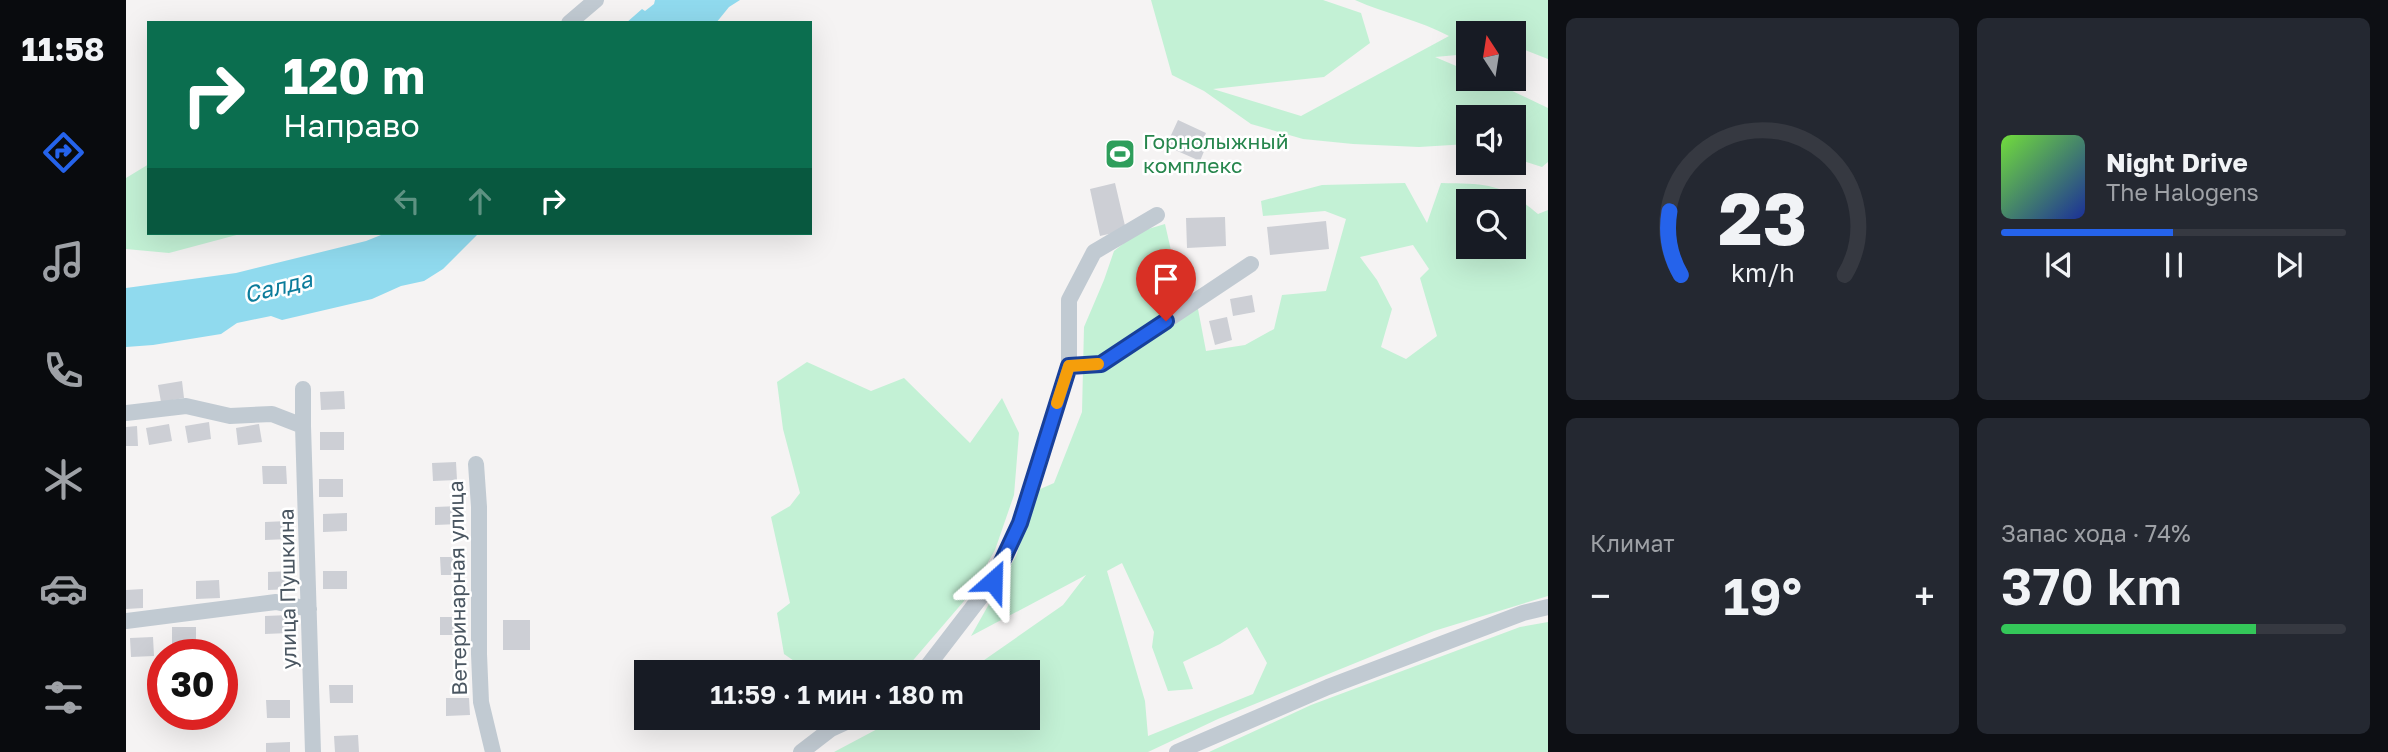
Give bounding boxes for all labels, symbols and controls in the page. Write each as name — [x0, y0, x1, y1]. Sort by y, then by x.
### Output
north arrow — [1456, 21, 1526, 91]
map controls — [1456, 21, 1526, 259]
text: 11:58 — [21, 30, 105, 68]
text: 120 m — [283, 46, 425, 105]
icon: right — [168, 49, 259, 140]
button: sound — [1456, 105, 1526, 175]
text: Направо — [283, 106, 420, 144]
icon: directions — [39, 128, 88, 177]
place label: Горнолыжный комплекс — [1143, 128, 1289, 178]
sports icon: Горнолыжный комплекс — [1103, 137, 1137, 171]
text: Night Drive — [2106, 147, 2248, 178]
text: 23 — [1718, 175, 1807, 262]
text: The Halogens — [2106, 178, 2259, 206]
icon: left — [388, 182, 426, 220]
icon: ahead — [461, 182, 499, 220]
icon: right — [534, 182, 572, 220]
button: search — [1456, 189, 1526, 259]
icon: music — [39, 237, 88, 286]
icon: previous — [2040, 246, 2078, 284]
icon: pause — [2155, 246, 2193, 284]
icon: next — [2270, 246, 2308, 284]
pin — [1136, 249, 1196, 321]
text: km/h — [1731, 257, 1794, 288]
icon: arrive — [1147, 260, 1185, 298]
water label: Салда — [241, 264, 316, 308]
icon: phone — [39, 346, 88, 395]
icon: climate — [39, 455, 88, 504]
street label: Ветеринарная улица — [442, 480, 472, 696]
street label: улица Пушкина — [273, 508, 301, 670]
text: Запас хода · 74% — [2001, 519, 2191, 547]
text: Климат — [1590, 529, 1675, 557]
position arrow — [956, 544, 1030, 618]
text: 370 km — [2001, 554, 2182, 616]
icon: car — [39, 564, 88, 613]
text: 19° — [1723, 564, 1802, 626]
text: − — [1590, 573, 1611, 618]
text: + — [1914, 573, 1935, 618]
speed limit sign: 30 — [147, 639, 238, 730]
icon: filters — [39, 673, 88, 722]
text: 11:59 · 1 мин · 180 m — [710, 679, 964, 710]

